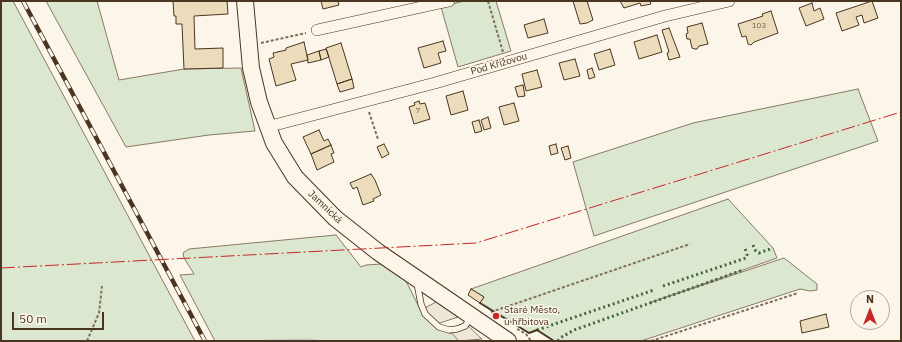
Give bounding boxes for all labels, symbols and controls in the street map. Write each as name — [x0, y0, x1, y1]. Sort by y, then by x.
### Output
house number: 103 — [752, 21, 766, 31]
street label: Pod Křížovou — [469, 50, 529, 78]
house number: 7 — [416, 106, 420, 116]
street label: Jamnická — [305, 188, 345, 226]
north arrow — [850, 290, 890, 330]
text: N — [866, 292, 874, 306]
scale bar — [14, 304, 106, 330]
place label: Staré Město, u hřbitova — [504, 304, 560, 328]
text: 50 m — [19, 311, 47, 326]
marker: Staré Město, u hřbitova — [491, 311, 501, 321]

